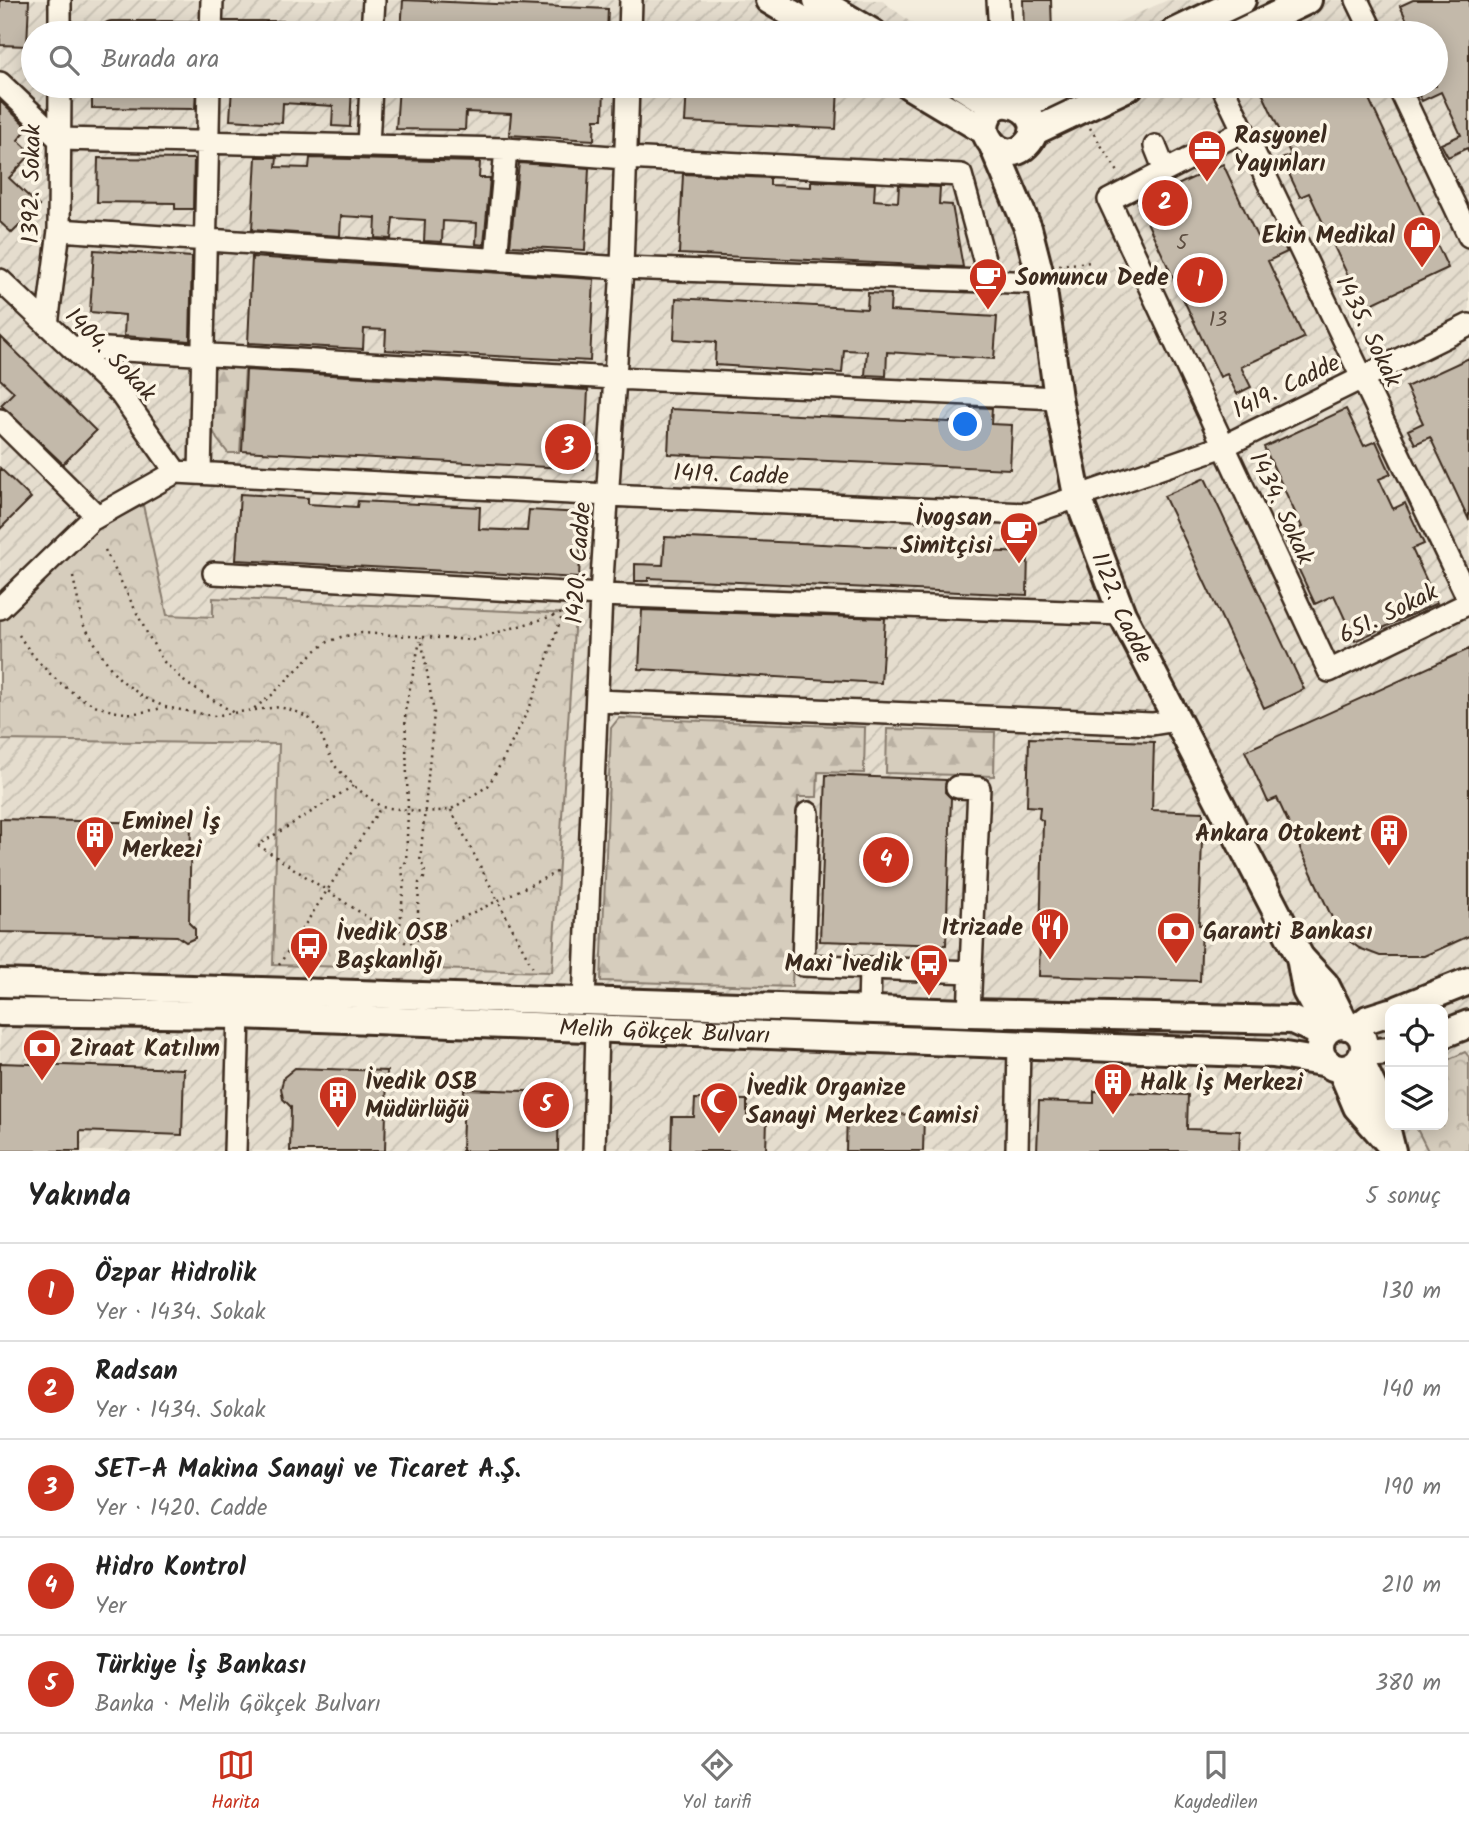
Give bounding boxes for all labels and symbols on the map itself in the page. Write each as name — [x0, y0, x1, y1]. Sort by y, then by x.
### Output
place label: Rasyonel Yayınları — [1234, 117, 1327, 184]
street label: 1392. Sokak — [12, 123, 53, 244]
office icon: Rasyonel Yayınları — [1186, 128, 1228, 183]
pin: 2 — [1142, 177, 1188, 229]
shop icon: Ekin Medikal — [1401, 214, 1443, 269]
place label: Ekin Medikal — [1262, 217, 1396, 256]
house number: 5 — [1176, 227, 1189, 260]
pin: 1 — [1177, 254, 1223, 306]
cafe icon: Somuncu Dede — [967, 256, 1009, 311]
place label: Somuncu Dede — [1015, 259, 1169, 298]
street label: 1435. Sokak — [1324, 269, 1412, 395]
street label: 1404. Sokak — [55, 299, 166, 412]
house number: 13 — [1209, 304, 1227, 337]
street label: 1419. Cadde — [1226, 344, 1347, 430]
your location — [948, 407, 982, 441]
pin: 3 — [545, 421, 591, 473]
street label: 1434. Sokak — [1238, 446, 1324, 572]
street label: 1419. Cadde — [672, 454, 790, 497]
place label: İvogsan Simitçisi — [900, 499, 993, 566]
street label: 1420. Cadde — [556, 500, 603, 626]
cafe icon: İvogsan Simitçisi — [998, 510, 1040, 565]
street label: 1122. Cadde — [1079, 547, 1163, 671]
street label: 651. Sokak — [1332, 573, 1446, 655]
place label: Eminel İş Merkezi — [122, 803, 220, 870]
building icon: Ankara Otokent — [1368, 812, 1410, 867]
building icon: Eminel İş Merkezi — [74, 814, 116, 869]
place label: Ankara Otokent — [1195, 815, 1363, 854]
pin: 4 — [863, 834, 909, 886]
restaurant icon: Itrizade — [1029, 906, 1071, 961]
place label: Itrizade — [941, 909, 1023, 948]
bank icon: Garanti Bankası — [1155, 910, 1197, 965]
place label: Garanti Bankası — [1203, 913, 1372, 952]
place label: İvedik OSB Başkanlığı — [336, 914, 449, 981]
bus stop icon: İvedik OSB Başkanlığı — [288, 925, 330, 980]
bus stop icon: Maxi İvedik — [908, 942, 950, 997]
place label: Maxi İvedik — [784, 945, 903, 984]
street label: Melih Gökçek Bulvarı — [558, 1009, 771, 1056]
bank icon: Ziraat Katılım — [21, 1027, 63, 1082]
place label: Ziraat Katılım — [69, 1030, 220, 1069]
building icon: Halk İş Merkezi — [1092, 1061, 1134, 1116]
place label: İvedik OSB Müdürlüğü — [365, 1063, 478, 1130]
place label: Halk İş Merkezi — [1140, 1064, 1304, 1103]
place label: İvedik Organize Sanayi Merkez Camisi — [746, 1069, 979, 1136]
building icon: İvedik OSB Müdürlüğü — [317, 1074, 359, 1129]
pin: 5 — [523, 1079, 569, 1131]
mosque icon: İvedik Organize Sanayi Merkez Camisi — [698, 1080, 740, 1135]

